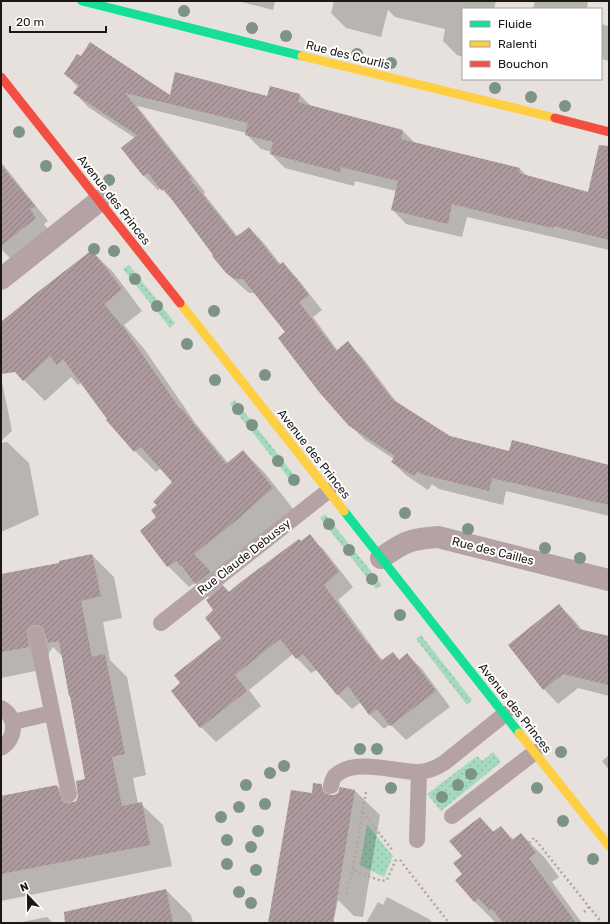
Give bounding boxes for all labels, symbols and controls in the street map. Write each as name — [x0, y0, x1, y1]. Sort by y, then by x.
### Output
scale bar — [10, 8, 106, 34]
legend — [462, 8, 602, 80]
text: 20 m — [16, 15, 44, 29]
text: Fluide — [498, 17, 532, 31]
text: Ralenti — [498, 37, 537, 51]
street label: Rue des Courlis — [304, 38, 392, 72]
text: Bouchon — [498, 57, 548, 71]
street label: Avenue des Princes — [75, 152, 153, 248]
street label: Avenue des Princes — [275, 406, 353, 502]
street label: Rue Claude Debussy — [195, 516, 294, 598]
street label: Rue des Cailles — [451, 534, 535, 568]
street label: Avenue des Princes — [476, 660, 554, 756]
north arrow — [8, 876, 48, 916]
text: N — [18, 880, 31, 895]

